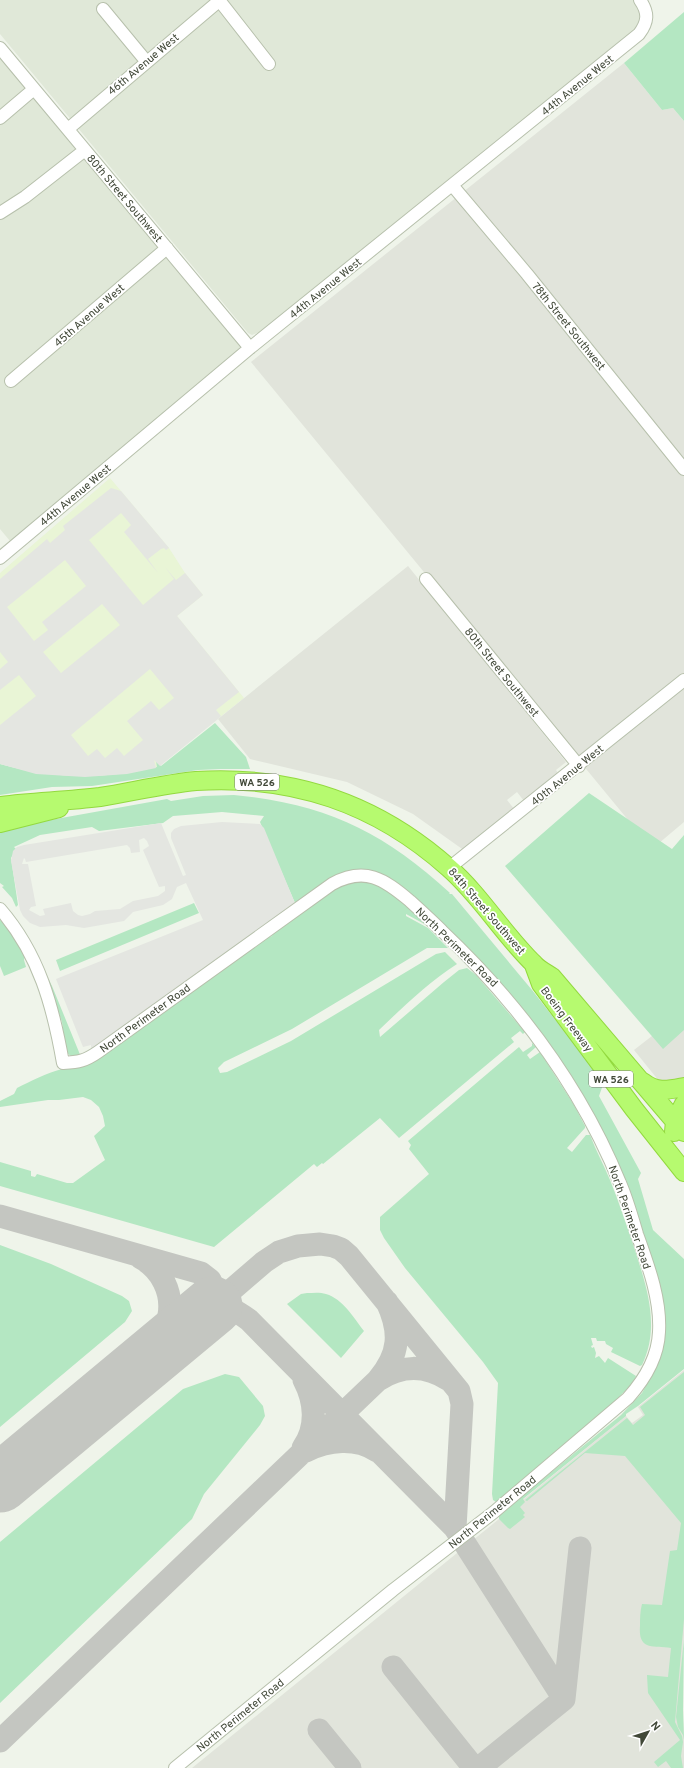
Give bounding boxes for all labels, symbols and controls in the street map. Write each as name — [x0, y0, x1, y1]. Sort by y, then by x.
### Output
street label: 46th Avenue West — [105, 31, 182, 99]
street label: 44th Avenue West — [539, 52, 617, 119]
street label: 80th Street Southwest — [83, 152, 165, 246]
street label: 44th Avenue West — [287, 255, 365, 322]
street label: 78th Street Southwest — [528, 280, 608, 373]
street label: 45th Avenue West — [51, 281, 128, 350]
street label: 44th Avenue West — [37, 462, 114, 530]
street label: 80th Street Southwest — [461, 625, 542, 720]
street label: 40th Avenue West — [529, 742, 607, 809]
road number: WA 526 — [235, 774, 279, 790]
street label: 84th Street Southwest — [445, 865, 528, 958]
street label: North Perimeter Road — [412, 905, 500, 991]
street label: North Perimeter Road — [97, 981, 194, 1056]
street label: Boeing Freeway — [537, 984, 595, 1055]
road number: WA 526 — [589, 1071, 633, 1087]
street label: North Perimeter Road — [605, 1164, 653, 1271]
street label: North Perimeter Road — [446, 1473, 539, 1552]
street label: North Perimeter Road — [194, 1676, 287, 1755]
north arrow — [628, 1712, 668, 1752]
text: N — [647, 1719, 663, 1734]

